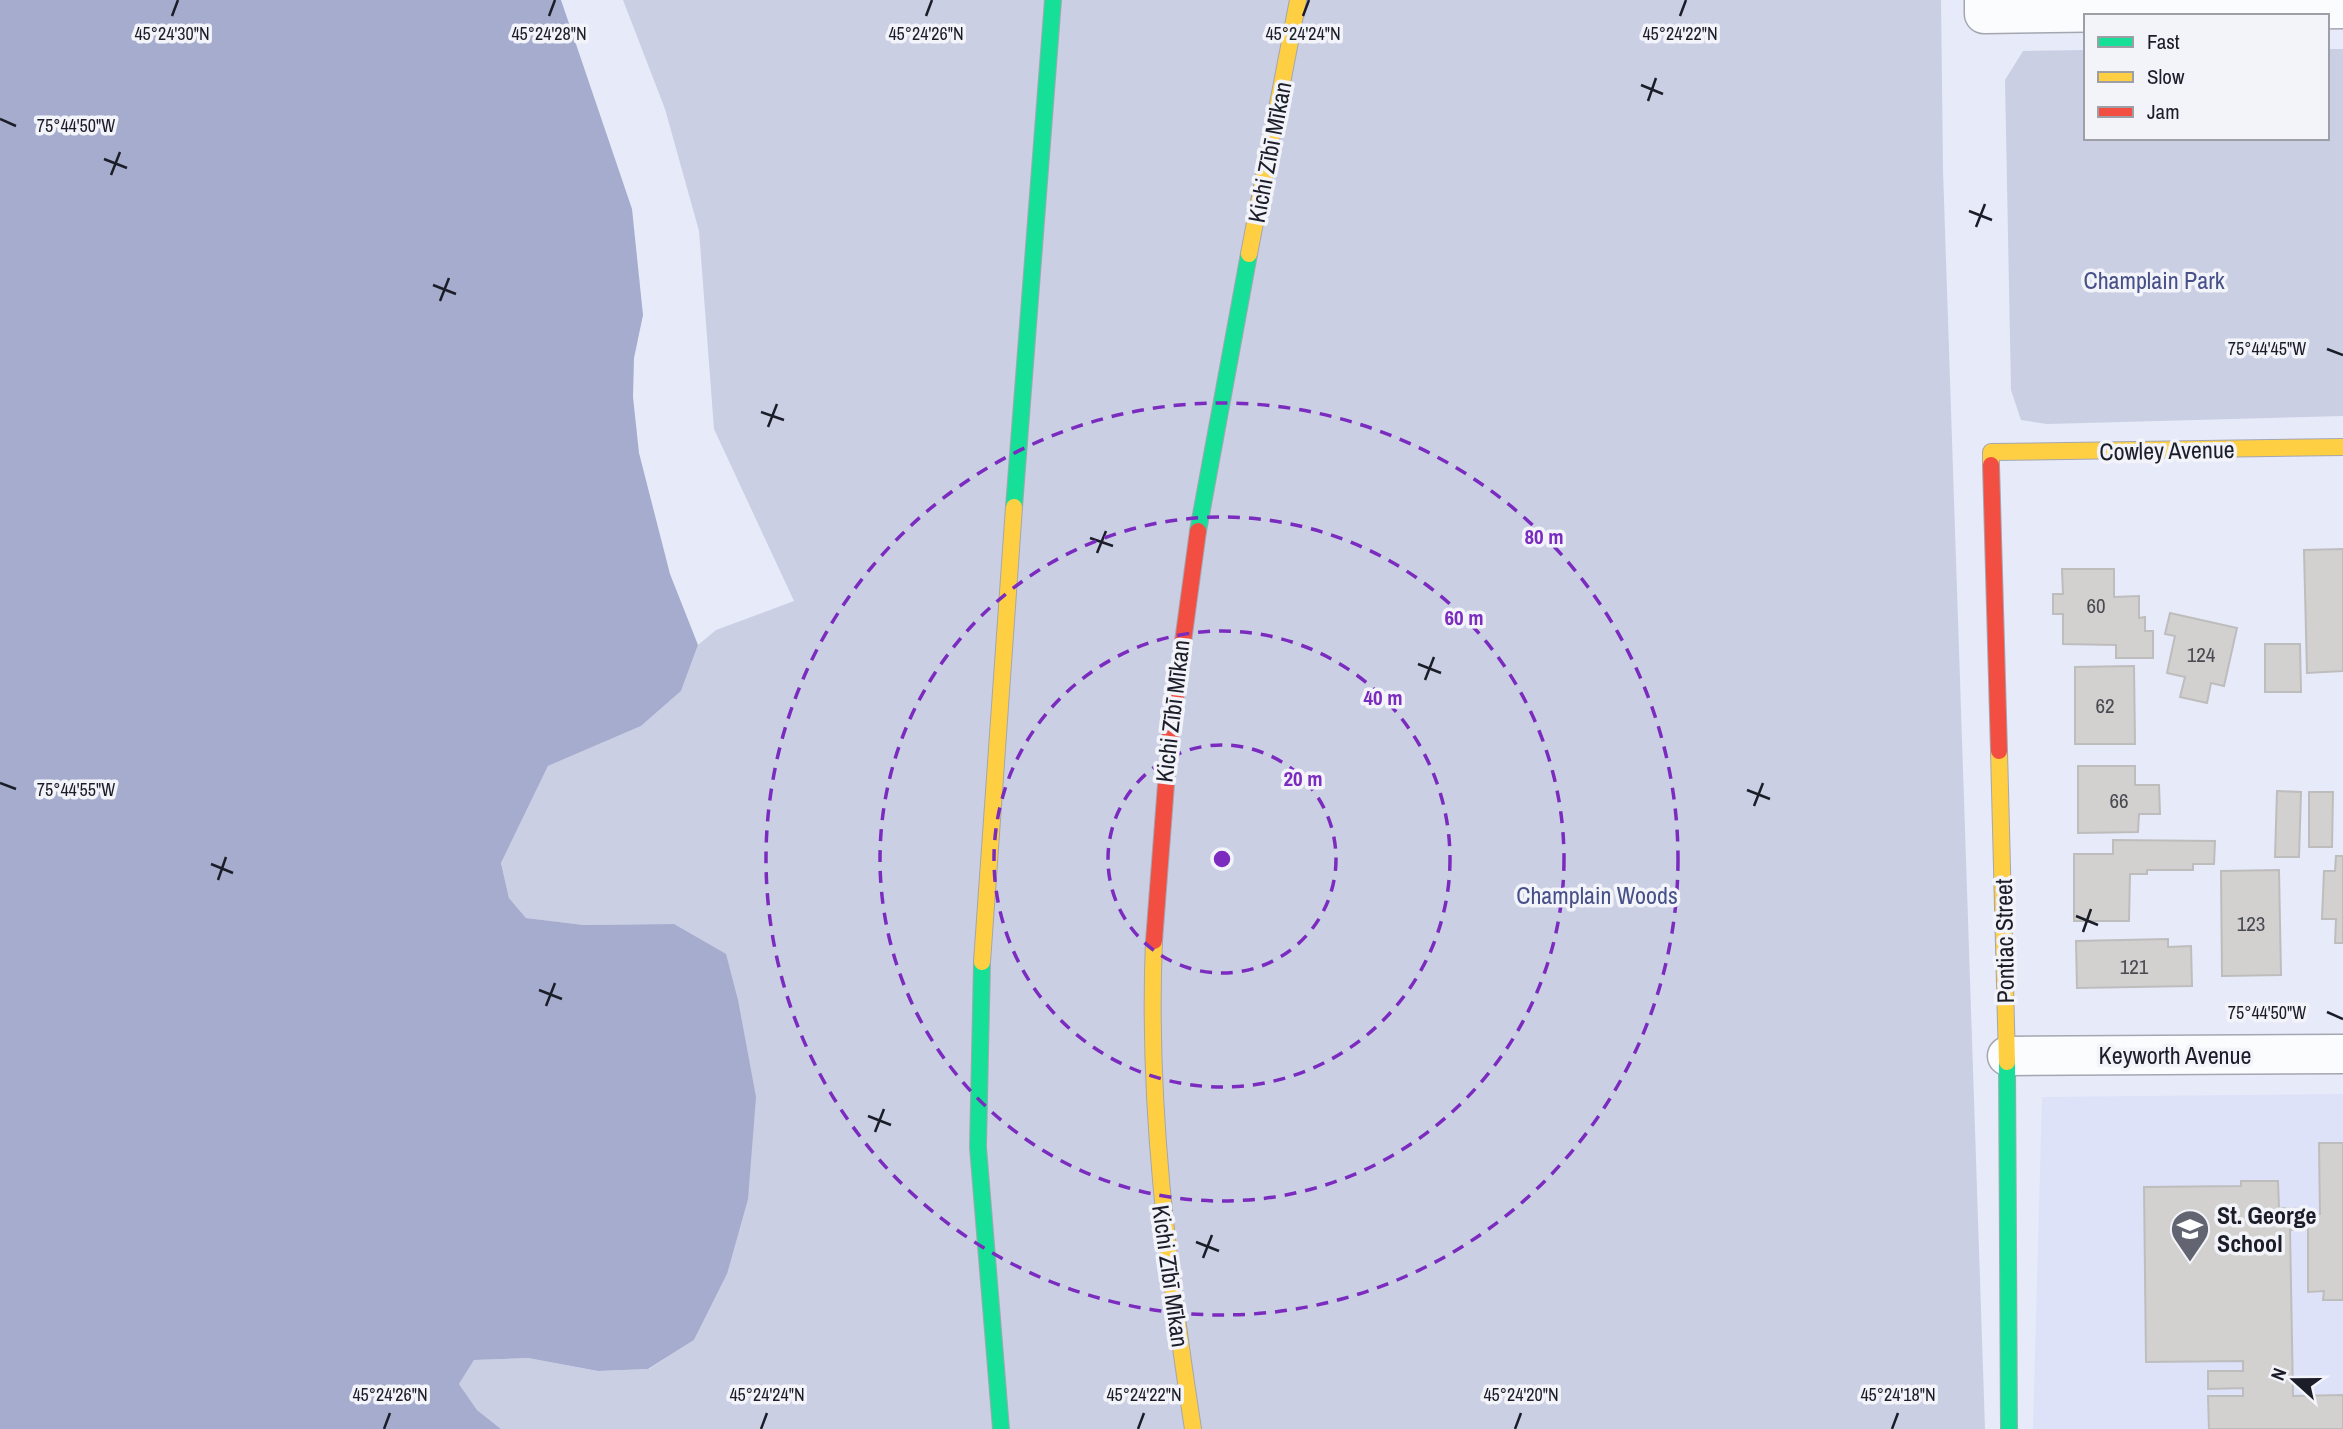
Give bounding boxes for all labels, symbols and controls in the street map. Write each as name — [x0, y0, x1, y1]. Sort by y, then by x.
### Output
legend — [2084, 14, 2329, 140]
text: 45°24'30"N — [134, 21, 210, 46]
text: 45°24'28"N — [511, 21, 587, 46]
text: 45°24'26"N — [888, 21, 964, 46]
text: 45°24'24"N — [1265, 21, 1341, 46]
text: 45°24'22"N — [1642, 21, 1718, 46]
text: Fast — [2147, 27, 2180, 56]
text: Slow — [2147, 62, 2185, 91]
street label: Kichi Zībī Mīkan — [1240, 79, 1298, 225]
text: Jam — [2147, 97, 2180, 126]
text: 75°44'50"W — [37, 113, 115, 138]
park label: Champlain Park — [2083, 264, 2225, 296]
text: 75°44'45"W — [2228, 336, 2306, 361]
street label: Cowley Avenue — [2099, 433, 2235, 467]
text: 80 m — [1524, 522, 1564, 551]
house number: 60 — [2086, 591, 2106, 620]
text: 60 m — [1444, 603, 1484, 632]
street label: Kichi Zībī Mīkan — [1147, 638, 1197, 784]
house number: 124 — [2187, 640, 2216, 669]
text: 40 m — [1363, 683, 1403, 712]
house number: 62 — [2095, 691, 2115, 720]
text: 20 m — [1283, 764, 1323, 793]
text: 75°44'55"W — [37, 777, 115, 802]
house number: 66 — [2109, 786, 2129, 815]
centre of rings — [1210, 847, 1234, 871]
street label: Pontiac Street — [1987, 878, 2021, 1004]
park label: Champlain Woods — [1516, 879, 1678, 911]
house number: 123 — [2237, 909, 2265, 938]
house number: 121 — [2120, 952, 2149, 981]
text: 75°44'50"W — [2228, 1000, 2306, 1025]
street label: Keyworth Avenue — [2099, 1039, 2251, 1071]
place label: St. George School — [2217, 1199, 2317, 1259]
street label: Kichi Zībī Mīkan — [1145, 1203, 1197, 1349]
school or university icon: St. George School — [2169, 1208, 2211, 1263]
north arrow — [2259, 1345, 2329, 1415]
text: N — [2264, 1364, 2292, 1384]
text: 45°24'26"N — [352, 1382, 428, 1407]
text: 45°24'24"N — [729, 1382, 805, 1407]
text: 45°24'22"N — [1106, 1382, 1182, 1407]
text: 45°24'20"N — [1483, 1382, 1559, 1407]
text: 45°24'18"N — [1860, 1382, 1936, 1407]

